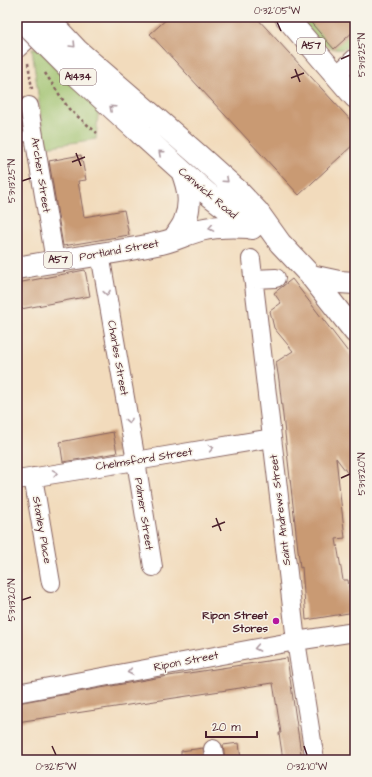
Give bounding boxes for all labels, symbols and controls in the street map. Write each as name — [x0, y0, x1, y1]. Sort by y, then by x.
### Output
text: 0°32'05"W — [254, 4, 301, 18]
text: 53°13'25"N — [355, 33, 369, 77]
road number: A57 — [297, 38, 325, 54]
one-way arrow — [68, 40, 76, 48]
road number: A1434 — [60, 69, 96, 85]
one-way arrow — [109, 105, 117, 113]
street label: Archer Street — [28, 136, 54, 214]
one-way arrow — [159, 151, 166, 158]
text: 53°13'25"N — [5, 159, 19, 203]
street label: Canwick Road — [175, 164, 241, 222]
one-way arrow — [221, 175, 229, 183]
one-way arrow — [208, 224, 214, 232]
street label: Portland Street — [78, 236, 160, 264]
road number: A57 — [44, 252, 72, 268]
one-way arrow — [102, 290, 111, 296]
street label: Charles Street — [104, 319, 132, 397]
one-way arrow — [124, 418, 133, 424]
street label: Chelmsford Street — [95, 444, 194, 474]
one-way arrow — [208, 444, 214, 453]
text: 53°13'20"N — [355, 452, 369, 496]
street label: Saint Andrews Street — [266, 453, 294, 566]
one-way arrow — [52, 469, 59, 478]
street label: Palmer Street — [131, 477, 157, 552]
street label: Stanley Place — [28, 495, 55, 565]
text: 53°13'20"N — [5, 578, 19, 622]
place label: Ripon Street Stores — [202, 608, 269, 636]
marker: Ripon Street Stores — [271, 616, 281, 626]
one-way arrow — [254, 643, 260, 651]
street label: Ripon Street — [152, 647, 220, 675]
one-way arrow — [127, 667, 133, 676]
scale bar — [206, 713, 257, 739]
text: 20 m — [212, 719, 241, 736]
text: 0°32'15"W — [35, 760, 77, 774]
text: 0°32'10"W — [287, 760, 328, 774]

